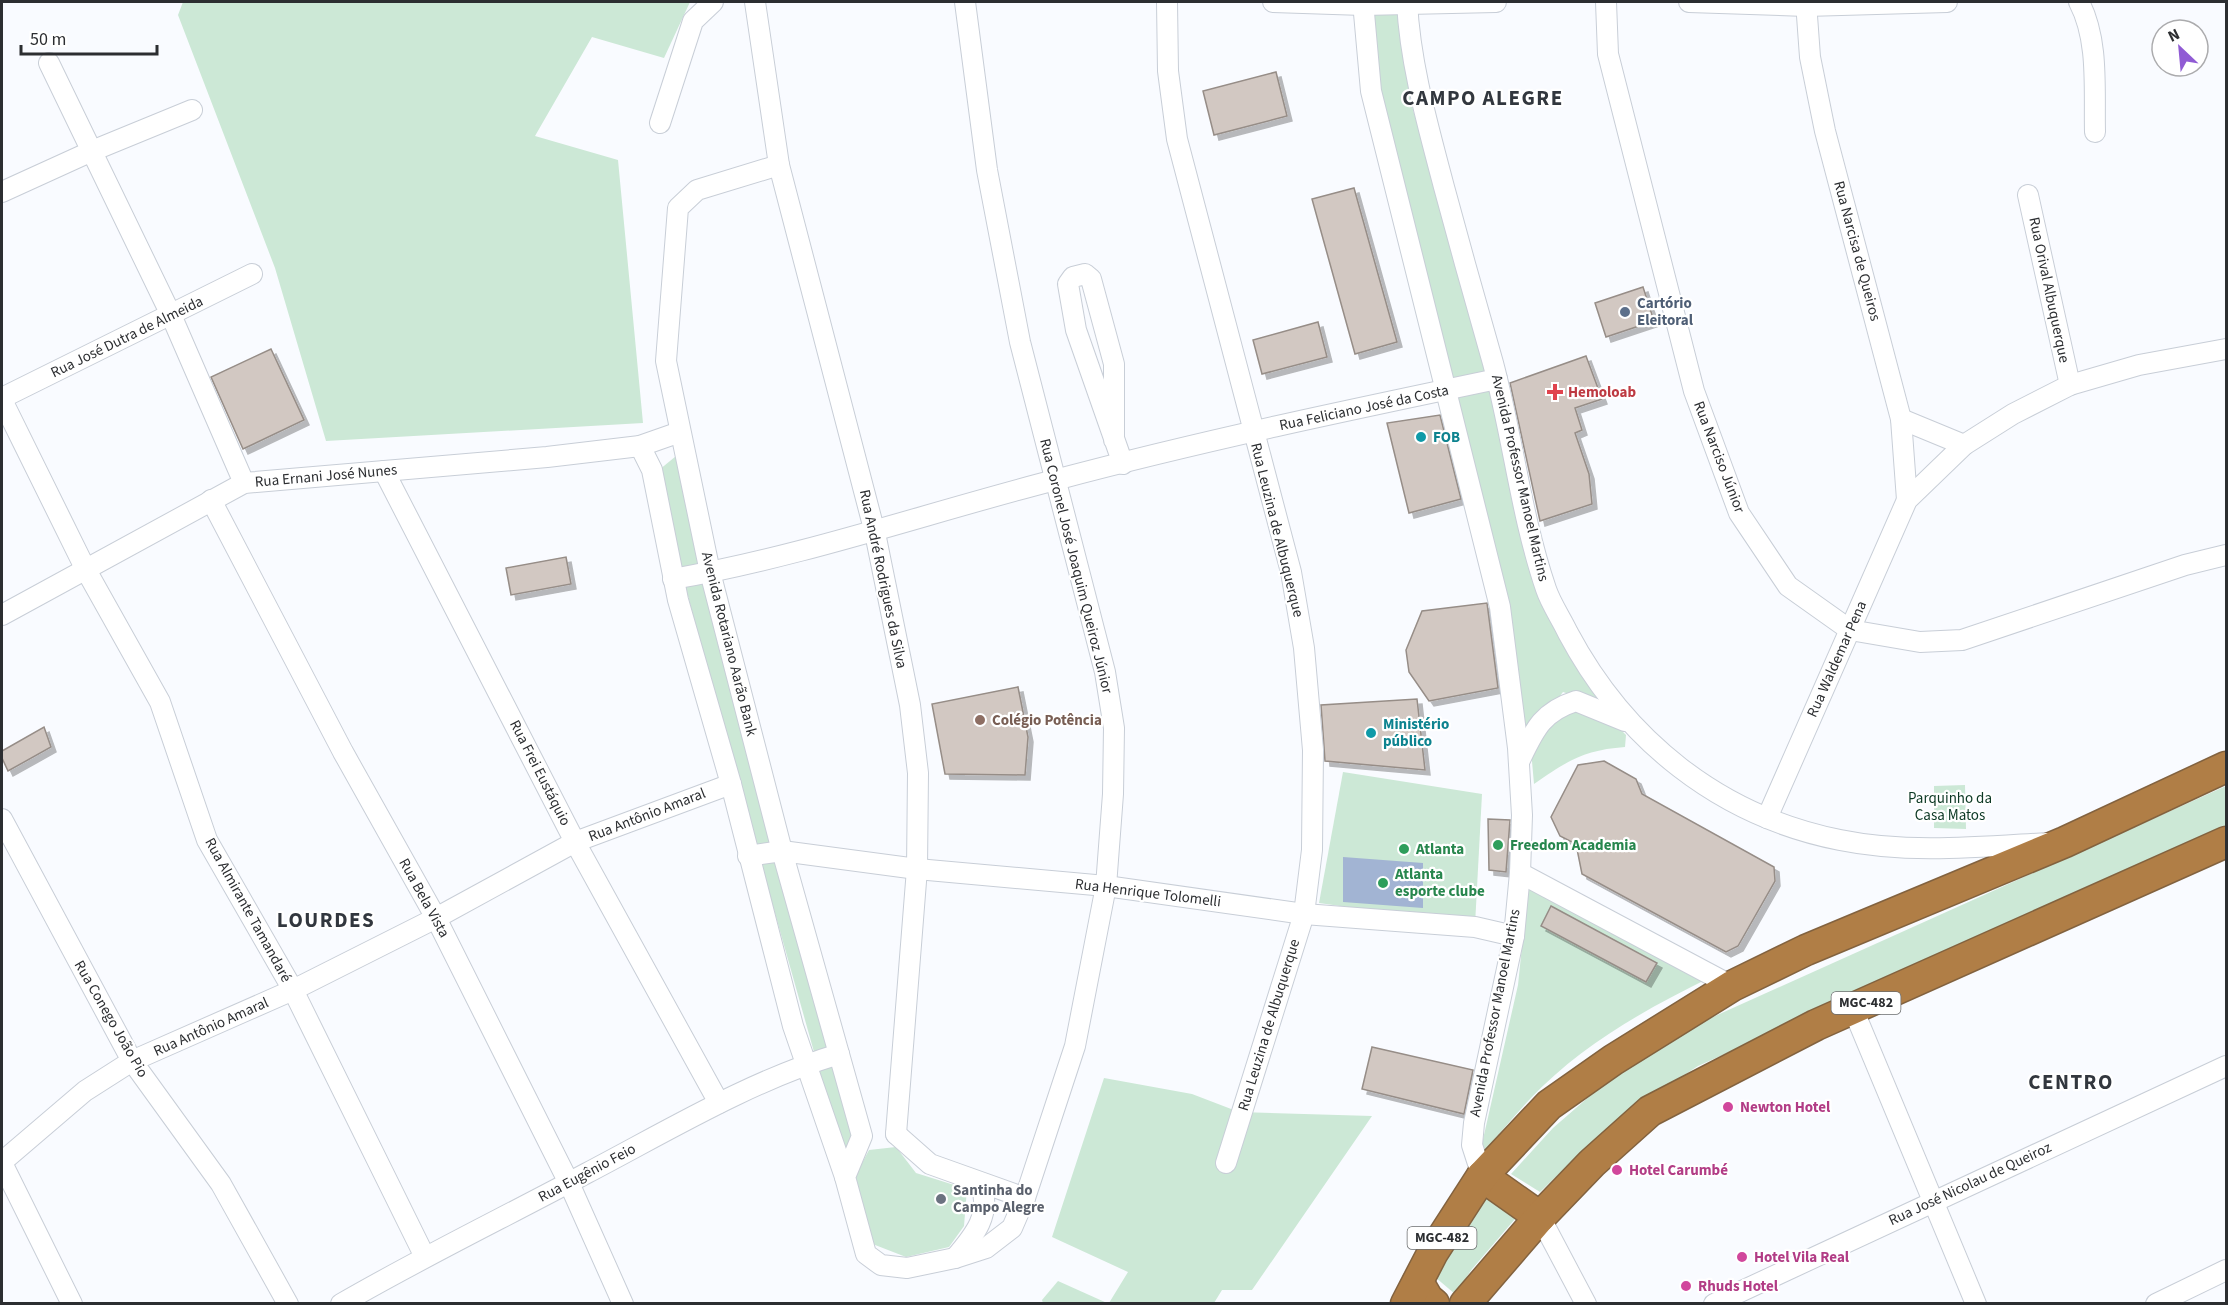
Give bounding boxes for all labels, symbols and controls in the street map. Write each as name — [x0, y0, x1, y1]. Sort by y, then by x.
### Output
scale bar — [21, 18, 158, 56]
north arrow — [2150, 18, 2210, 78]
text: N — [2164, 23, 2183, 48]
text: 50 m — [30, 27, 66, 52]
district label: CAMPO ALEGRE — [1402, 83, 1564, 113]
street label: Rua Narcisa de Queiros — [1828, 179, 1886, 323]
street label: Rua Orival Albuquerque — [2023, 215, 2075, 365]
street label: Rua José Dutra de Almeida — [47, 291, 207, 383]
place label: Cartório Eleitoral — [1637, 293, 1694, 331]
marker: Cartório Eleitoral — [1618, 305, 1632, 319]
street label: Avenida Professor Manoel Martins — [1486, 373, 1554, 583]
street label: Rua Feliciano José da Costa — [1277, 380, 1451, 436]
place label: Hemoloab — [1568, 382, 1636, 403]
marker: Hemoloab — [1546, 383, 1564, 401]
street label: Rua Narciso Júnior — [1688, 398, 1750, 517]
place label: FOB — [1433, 427, 1460, 448]
marker: FOB — [1414, 430, 1428, 444]
street label: Rua Coronel José Joaquim Queiroz Júnior — [1034, 436, 1118, 697]
street label: Rua Leuzina de Albuquerque — [1245, 441, 1309, 619]
street label: Rua Ernani José Nunes — [254, 459, 398, 493]
street label: Rua André Rodrigues da Silva — [854, 488, 912, 670]
street label: Avenida Rotariano Aarão Bank — [696, 550, 762, 739]
street label: Rua Waldemar Pena — [1802, 597, 1872, 721]
place label: Colégio Potência — [992, 710, 1102, 731]
marker: Colégio Potência — [973, 713, 987, 727]
place label: Ministério público — [1383, 714, 1449, 752]
street label: Rua Frei Eustáquio — [504, 716, 576, 830]
marker: Ministério público — [1364, 726, 1378, 740]
street label: Rua Antônio Amaral — [585, 783, 709, 847]
park label: Parquinho da Casa Matos — [1908, 788, 1992, 826]
street label: Rua Almirante Tamandaré — [199, 834, 297, 986]
place label: Freedom Academia — [1510, 835, 1636, 856]
marker: Freedom Academia — [1491, 838, 1505, 852]
place label: Atlanta — [1415, 839, 1464, 860]
marker: Atlanta — [1397, 842, 1411, 856]
street label: Rua Bela Vista — [394, 855, 454, 941]
place label: Atlanta esporte clube — [1394, 864, 1485, 902]
street label: Rua Henrique Tolomelli — [1074, 874, 1222, 912]
marker: Atlanta esporte clube — [1376, 876, 1390, 890]
district label: LOURDES — [277, 905, 375, 935]
street label: Avenida Professor Manoel Martins — [1465, 907, 1525, 1119]
street label: Rua Leuzina de Albuquerque — [1233, 936, 1305, 1114]
street label: Rua Conego João Pio — [69, 957, 153, 1081]
street label: Rua Antônio Amaral — [150, 992, 272, 1062]
road number: MGC-482 — [1832, 992, 1900, 1014]
district label: CENTRO — [2028, 1067, 2114, 1097]
place label: Newton Hotel — [1740, 1097, 1831, 1118]
marker: Newton Hotel — [1721, 1100, 1735, 1114]
street label: Rua José Nicolau de Queiroz — [1885, 1137, 2055, 1231]
street label: Rua Eugênio Feio — [535, 1138, 639, 1208]
place label: Hotel Carumbé — [1629, 1160, 1728, 1181]
marker: Hotel Carumbé — [1610, 1163, 1624, 1177]
place label: Santinha do Campo Alegre — [953, 1180, 1045, 1218]
marker: Santinha do Campo Alegre — [934, 1192, 948, 1206]
road number: MGC-482 — [1408, 1227, 1476, 1249]
place label: Hotel Vila Real — [1754, 1247, 1850, 1268]
marker: Hotel Vila Real — [1735, 1250, 1749, 1264]
place label: Rhuds Hotel — [1698, 1276, 1779, 1297]
marker: Rhuds Hotel — [1679, 1279, 1693, 1293]

